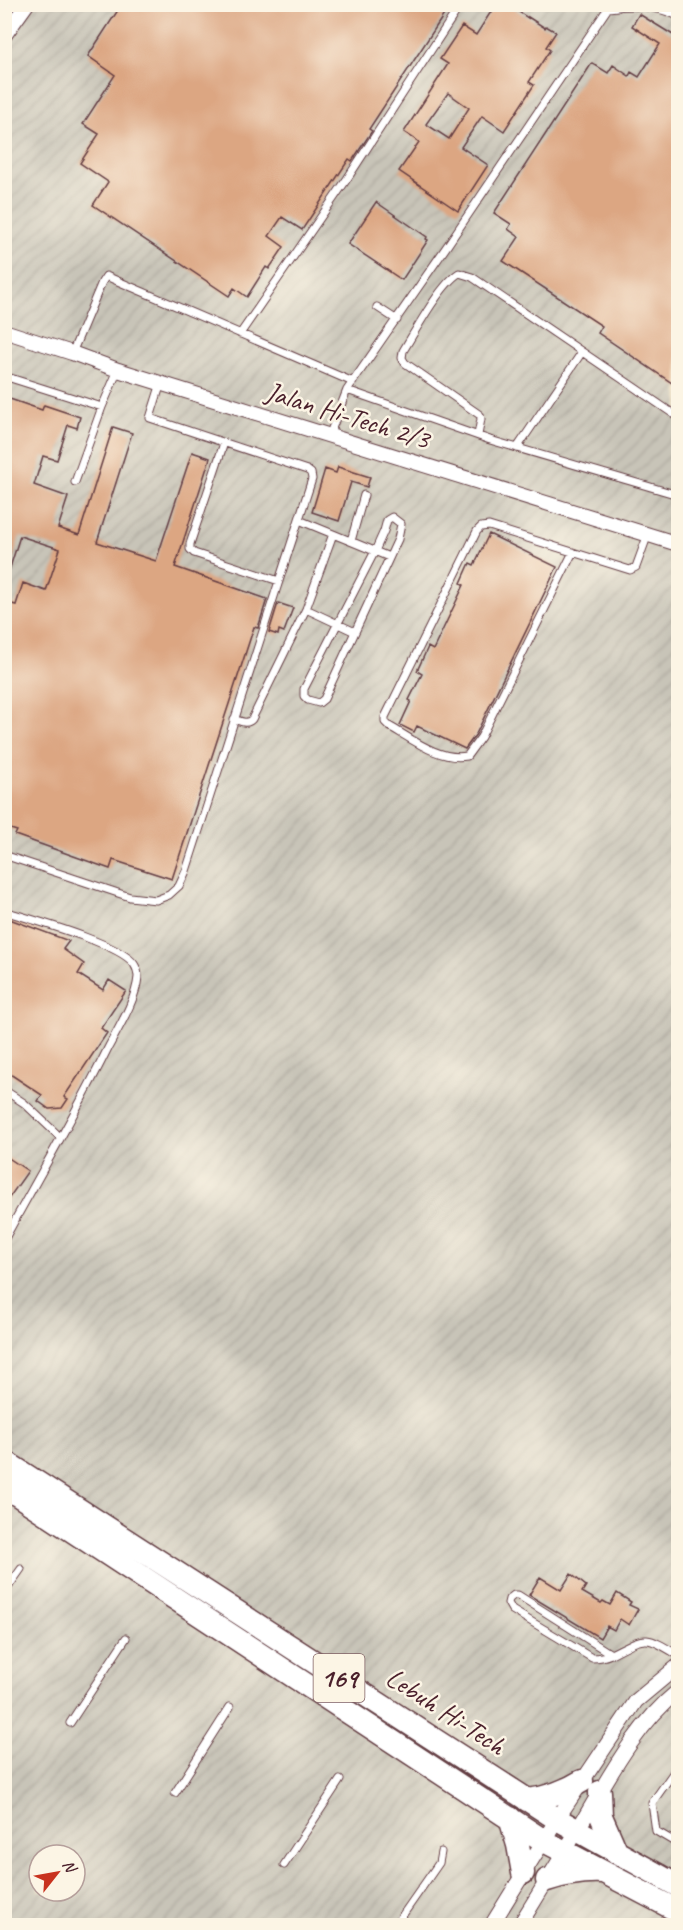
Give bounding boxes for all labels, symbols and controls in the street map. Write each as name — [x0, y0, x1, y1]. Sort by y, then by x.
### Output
street label: Jalan Hi-Tech 2/3 — [260, 373, 436, 457]
road number: 169 — [314, 1654, 364, 1702]
street label: Lebuh Hi-Tech — [380, 1659, 513, 1763]
north arrow — [27, 1843, 87, 1903]
text: N — [58, 1856, 82, 1878]

